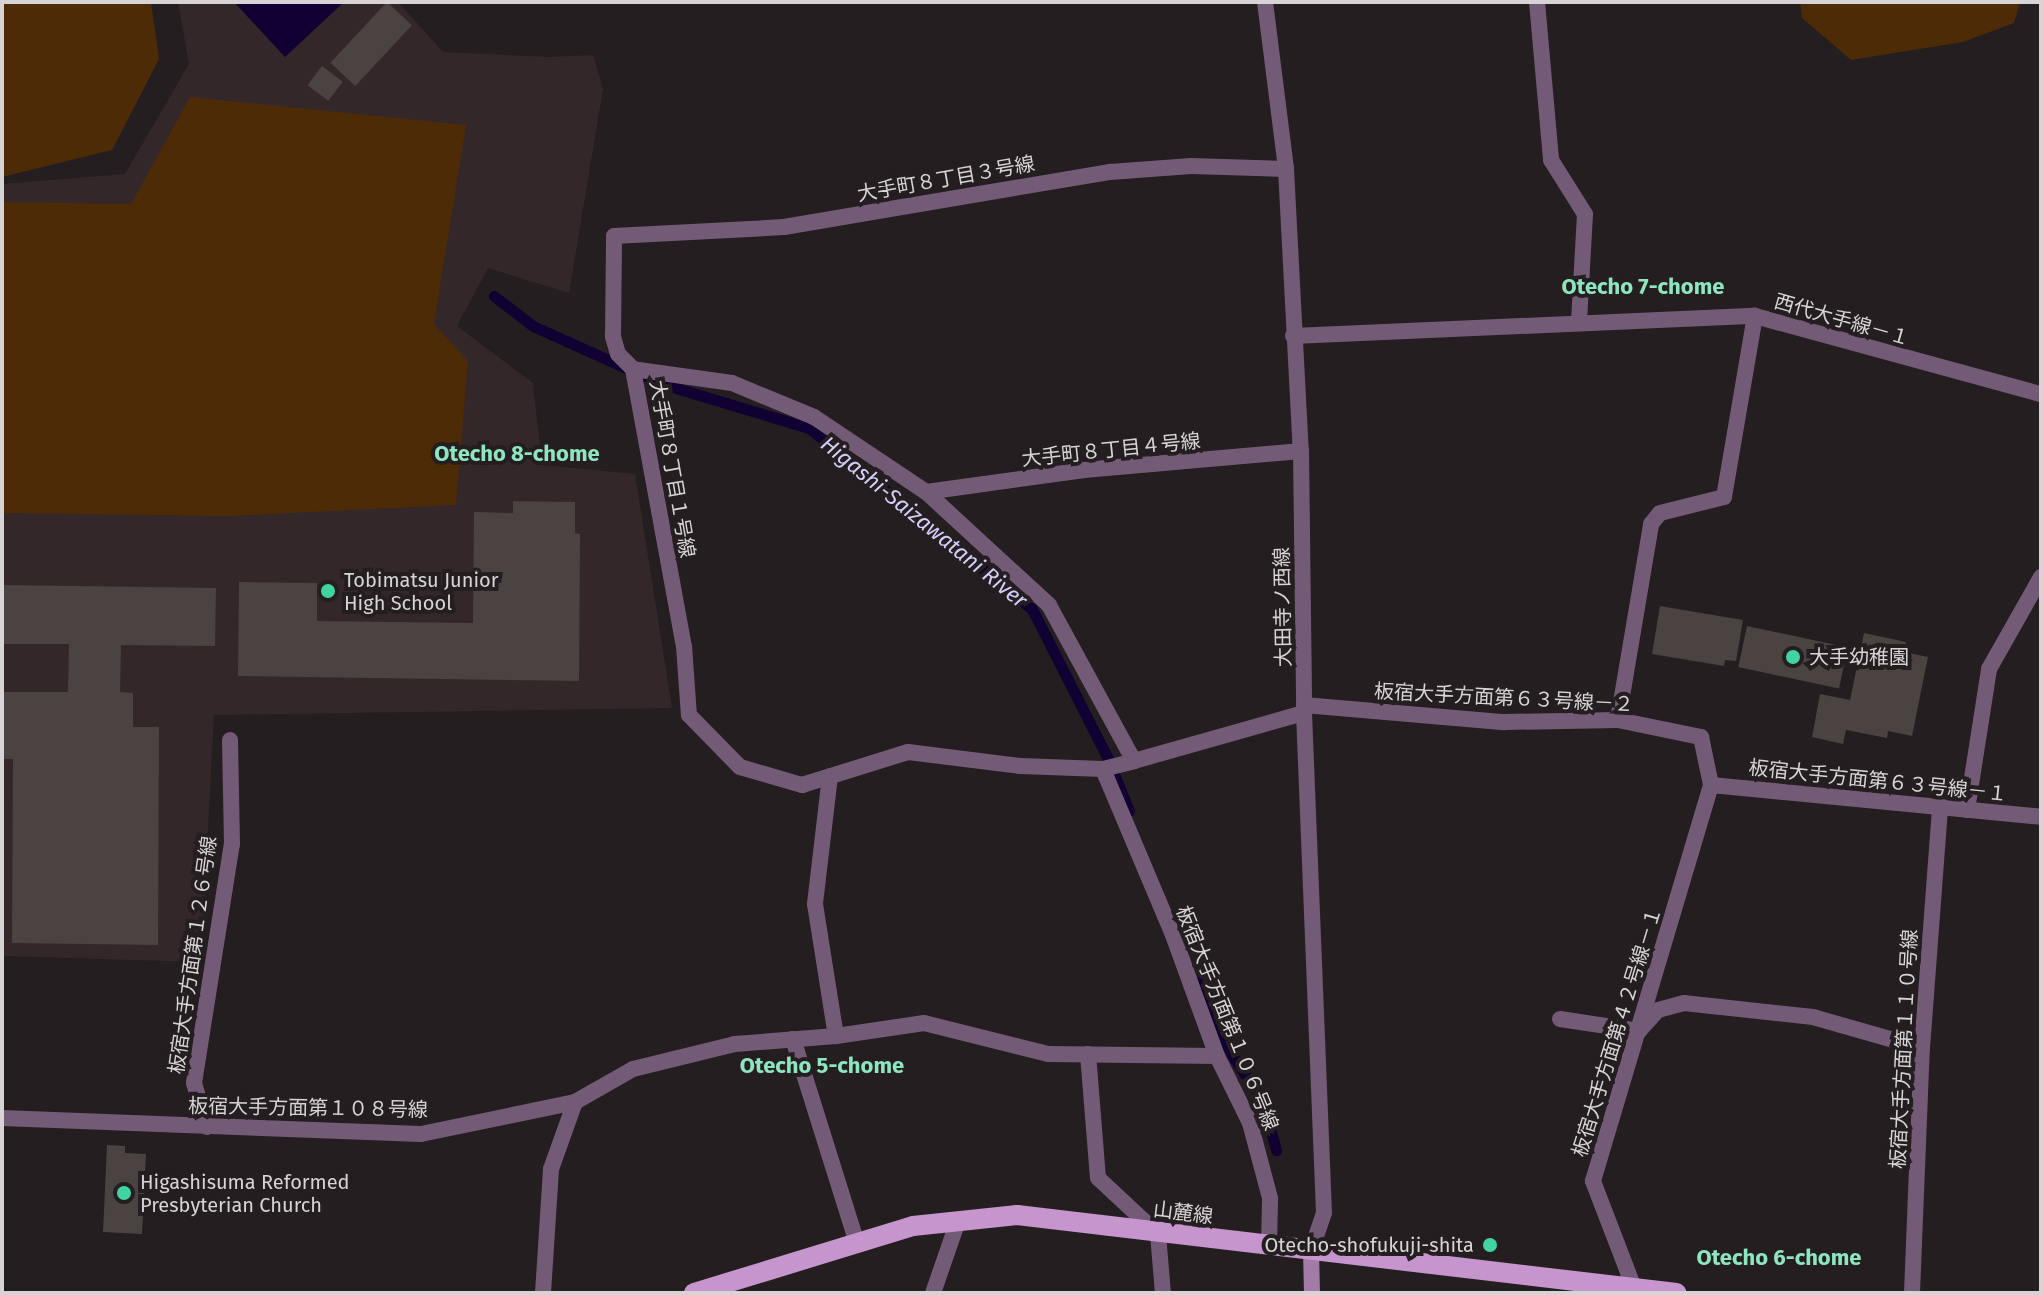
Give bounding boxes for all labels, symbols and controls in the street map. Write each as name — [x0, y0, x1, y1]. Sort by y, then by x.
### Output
street label: 大手町８丁目３号線 — [855, 152, 1037, 206]
district label: Otecho 7-chome — [1562, 274, 1724, 300]
street label: 西代大手線－１ — [1771, 289, 1913, 351]
street label: 大手町８丁目１号線 — [645, 378, 699, 560]
street label: 大手町８丁目４号線 — [1020, 429, 1202, 471]
water label: Higashi-Saizawatani River — [816, 431, 1032, 613]
district label: Otecho 8-chome — [434, 441, 600, 467]
street label: 大田寺ノ西線 — [1270, 547, 1296, 667]
place label: Tobimatsu Junior High School — [344, 568, 498, 615]
marker: Tobimatsu Junior High School — [319, 582, 337, 600]
place label: 大手幼稚園 — [1809, 645, 1909, 669]
marker: 大手幼稚園 — [1784, 648, 1802, 666]
street label: 板宿大手方面第６３号線－２ — [1374, 679, 1634, 717]
street label: 板宿大手方面第６３号線－１ — [1747, 755, 2009, 807]
street label: 板宿大手方面第１２６号線 — [164, 834, 222, 1076]
street label: 板宿大手方面第１０６号線 — [1171, 902, 1283, 1134]
street label: 板宿大手方面第４２号線－１ — [1568, 904, 1666, 1160]
street label: 板宿大手方面第１１０号線 — [1886, 929, 1922, 1169]
district label: Otecho 5-chome — [740, 1053, 904, 1079]
street label: 板宿大手方面第１０８号線 — [188, 1094, 428, 1122]
place label: Higashisuma Reformed Presbyterian Church — [140, 1170, 350, 1217]
marker: Higashisuma Reformed Presbyterian Church — [115, 1184, 133, 1202]
street label: 山麓線 — [1152, 1197, 1214, 1229]
place label: Otecho-shofukuji-shita — [1265, 1233, 1474, 1257]
marker: Otecho-shofukuji-shita — [1481, 1236, 1499, 1254]
district label: Otecho 6-chome — [1697, 1245, 1861, 1271]

